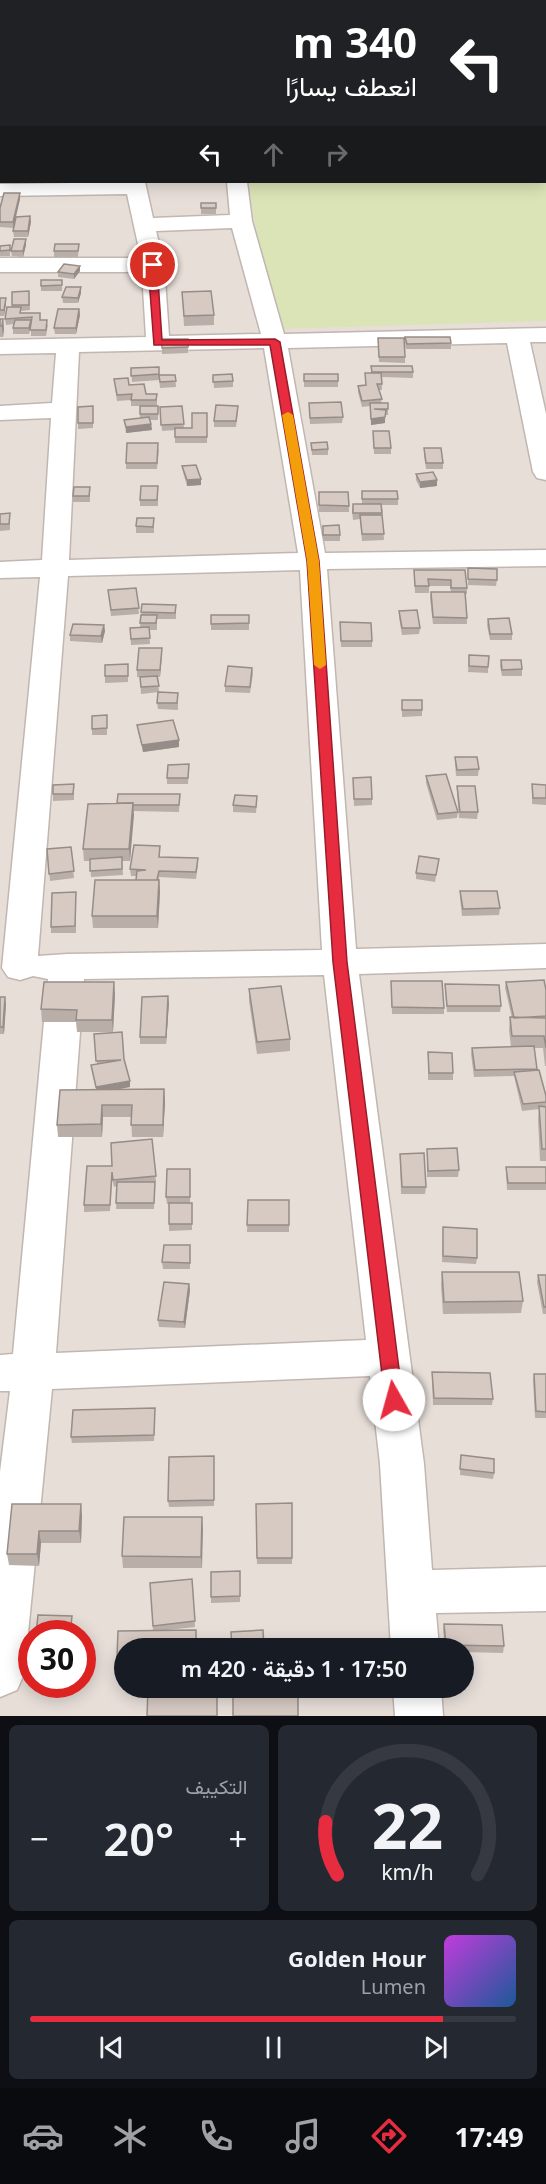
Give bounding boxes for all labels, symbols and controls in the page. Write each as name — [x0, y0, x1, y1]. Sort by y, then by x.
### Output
text: 340 m — [293, 13, 417, 70]
icon: left — [438, 24, 516, 102]
text: انعطف يسارًا — [285, 67, 417, 104]
icon: left — [194, 138, 227, 171]
icon: ahead — [257, 138, 290, 171]
icon: right — [320, 138, 353, 171]
pin — [127, 239, 178, 290]
icon: arrive — [136, 248, 169, 281]
position arrow — [362, 1368, 426, 1432]
speed limit sign: 30 — [18, 1620, 96, 1698]
text: 17:50 · 1 دقيقة · 420 m — [181, 1653, 407, 1683]
text: التكييف — [185, 1773, 248, 1800]
text: 22 — [372, 1782, 443, 1867]
text: 20° — [103, 1808, 174, 1869]
text: − — [30, 1816, 49, 1861]
text: + — [229, 1816, 248, 1861]
text: km/h — [381, 1857, 434, 1886]
text: Golden Hour — [288, 1943, 426, 1973]
text: Lumen — [361, 1973, 426, 2000]
icon: previous — [95, 2031, 128, 2064]
icon: pause — [257, 2031, 290, 2064]
icon: next — [419, 2031, 452, 2064]
icon: car — [22, 2115, 64, 2157]
icon: climate — [109, 2115, 151, 2157]
icon: phone — [195, 2115, 237, 2157]
icon: music — [282, 2115, 324, 2157]
icon: directions — [368, 2115, 410, 2157]
text: 17:49 — [454, 2118, 524, 2155]

